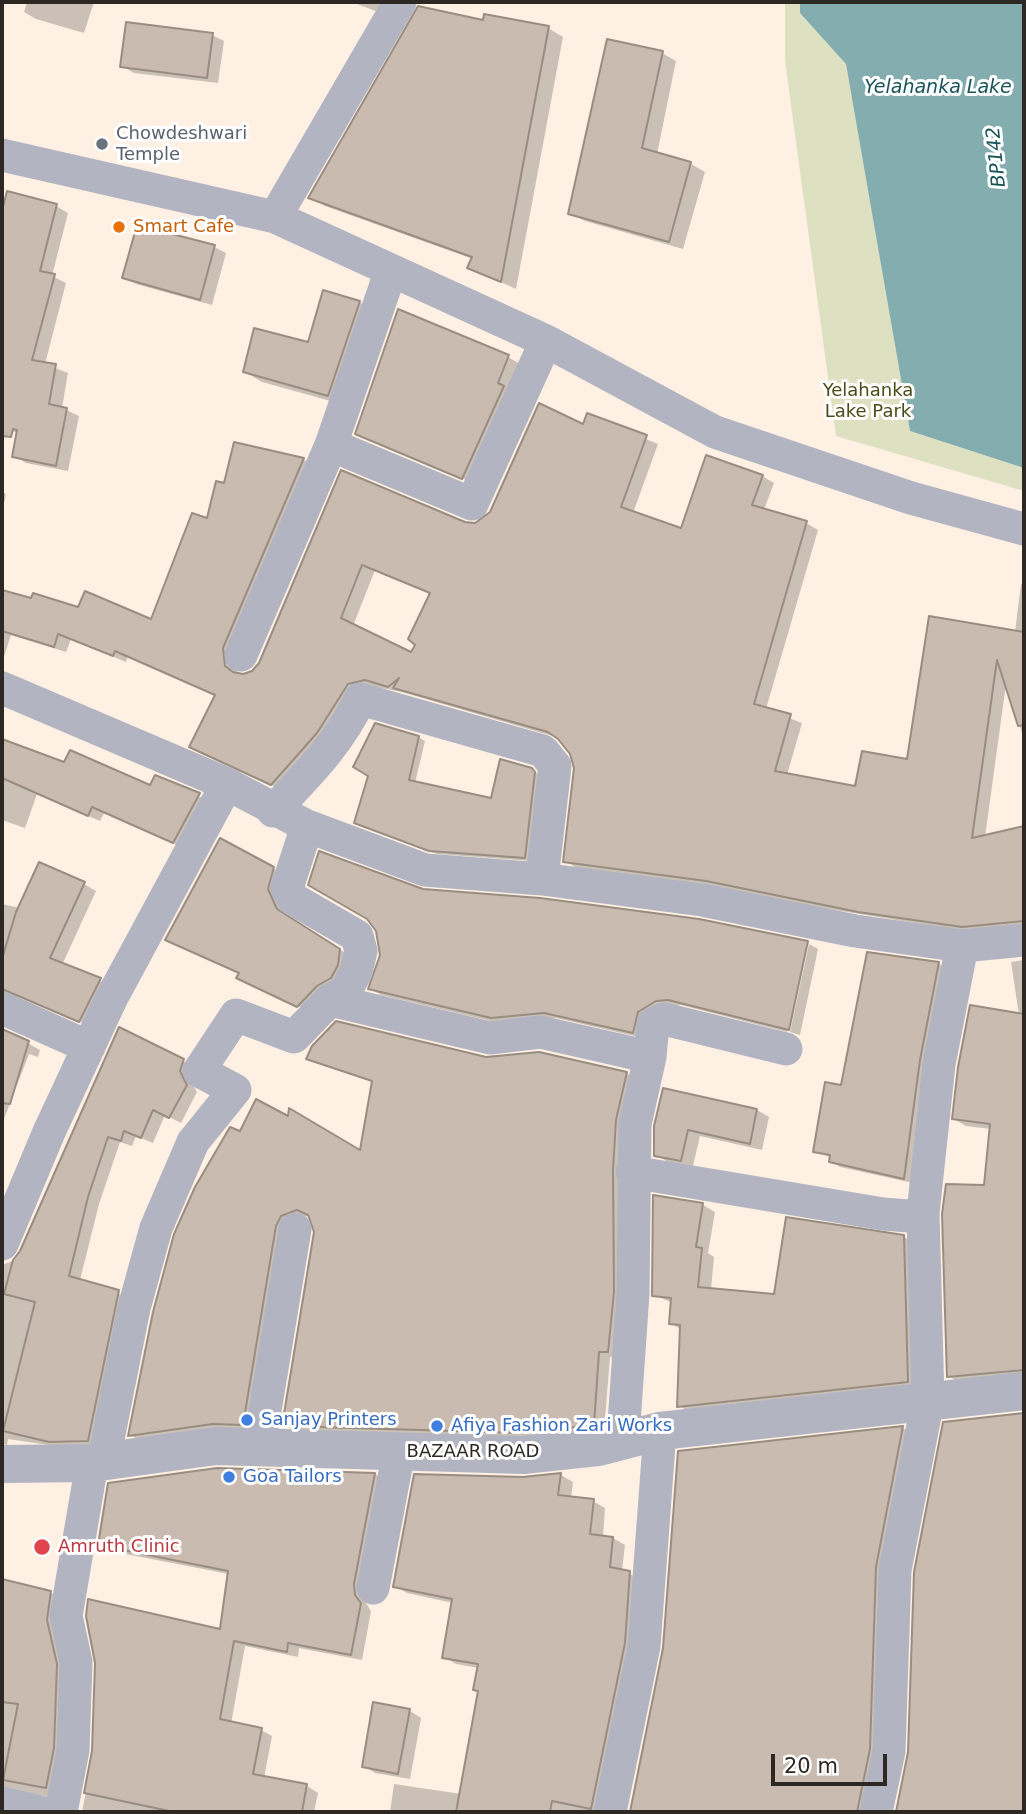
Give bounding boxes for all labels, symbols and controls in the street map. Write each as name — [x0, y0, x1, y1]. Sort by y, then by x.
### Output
water label: Yelahanka Lake — [864, 77, 1012, 99]
place label: Chowdeshwari Temple — [116, 123, 247, 166]
water label: BP142 — [982, 126, 1012, 188]
marker: Chowdeshwari Temple — [94, 136, 110, 152]
place label: Smart Cafe — [133, 216, 234, 238]
marker: Smart Cafe — [111, 219, 127, 235]
park label: Yelahanka Lake Park — [823, 380, 913, 422]
place label: Sanjay Printers — [261, 1409, 397, 1431]
marker: Sanjay Printers — [239, 1412, 255, 1428]
place label: Afiya Fashion Zari Works — [451, 1415, 672, 1437]
marker: Afiya Fashion Zari Works — [429, 1418, 445, 1434]
street label: BAZAAR ROAD — [407, 1441, 539, 1463]
place label: Goa Tailors — [243, 1466, 342, 1488]
marker: Goa Tailors — [221, 1469, 237, 1485]
place label: Amruth Clinic — [58, 1536, 180, 1558]
marker: Amruth Clinic — [32, 1537, 52, 1557]
scale bar — [774, 1741, 890, 1785]
text: 20 m — [784, 1754, 838, 1778]

